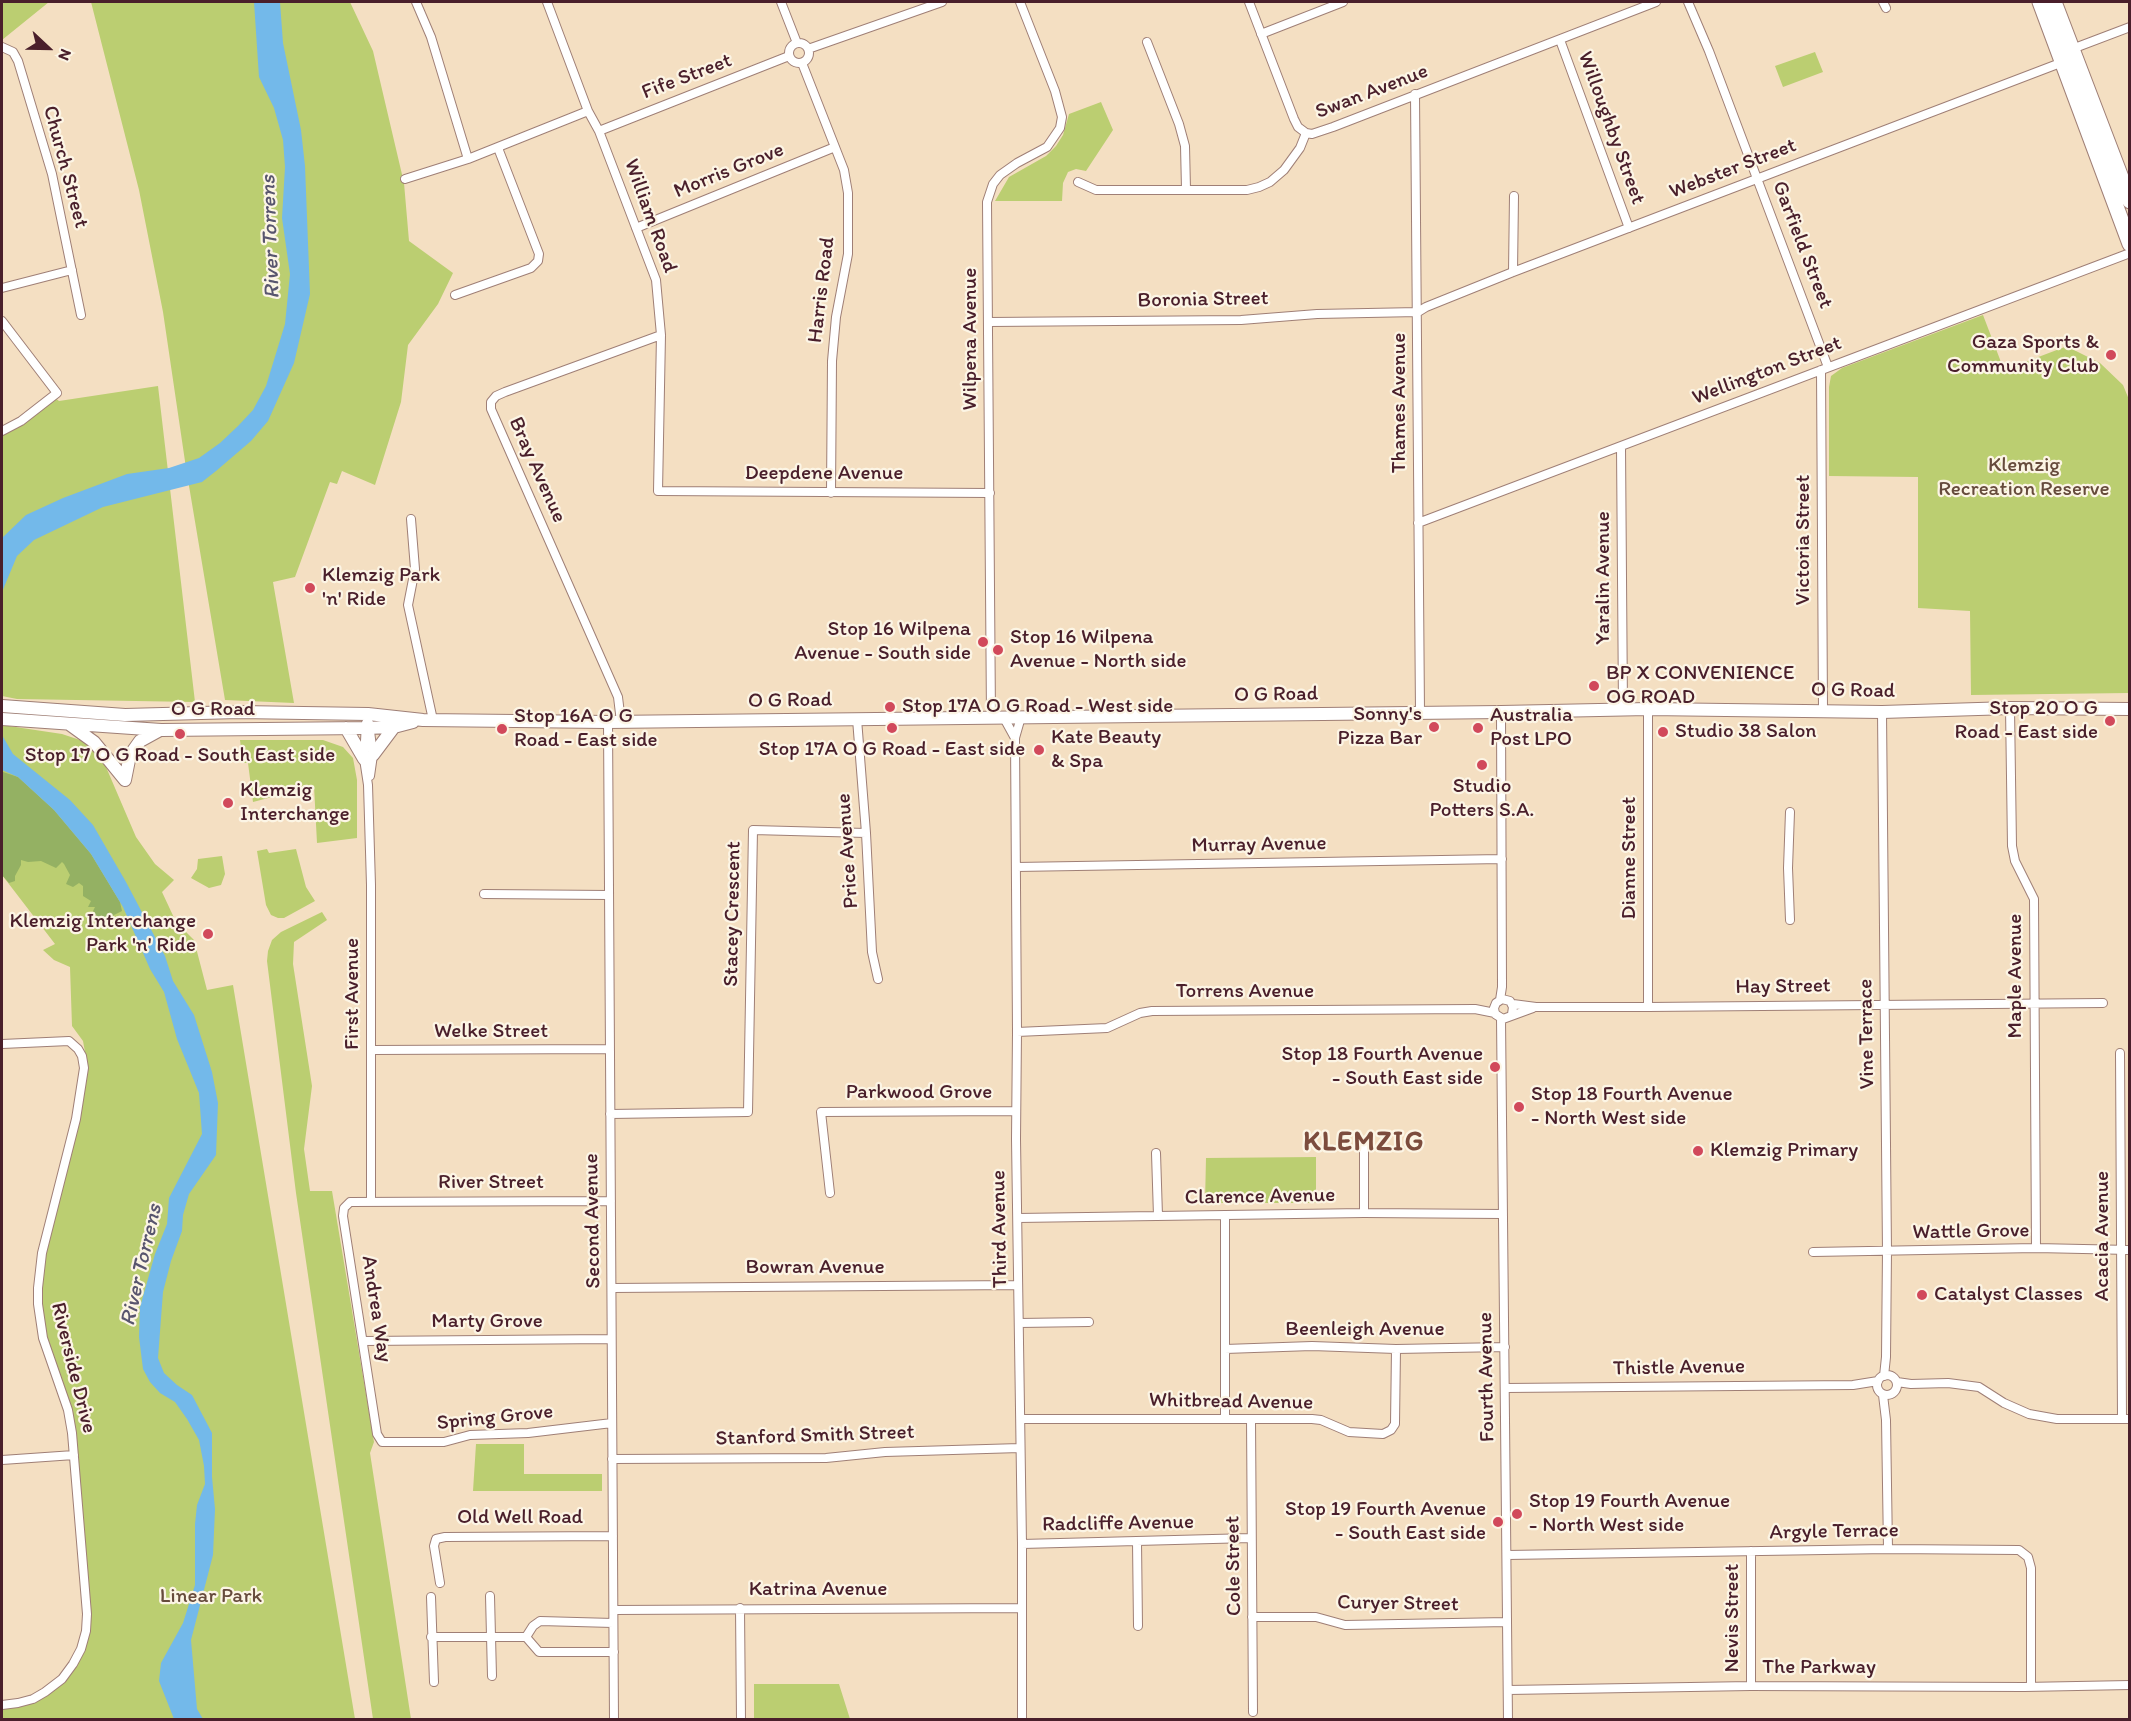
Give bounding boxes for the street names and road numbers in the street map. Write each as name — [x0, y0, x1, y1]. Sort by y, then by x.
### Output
street label: Fife Street — [638, 48, 736, 106]
street label: Willoughby Street — [1572, 48, 1650, 208]
street label: Swan Avenue — [1312, 59, 1432, 125]
street label: Church Street — [37, 103, 93, 231]
street label: Webster Street — [1666, 133, 1800, 205]
street label: Morris Grove — [670, 138, 788, 204]
street label: William Road — [618, 156, 682, 276]
street label: Garfield Street — [1766, 178, 1838, 312]
street label: Harris Road — [803, 236, 841, 344]
street label: Wilpena Avenue — [958, 268, 984, 410]
street label: Boronia Street — [1137, 286, 1269, 314]
street label: Wellington Street — [1689, 331, 1845, 411]
street label: Thames Avenue — [1387, 333, 1413, 473]
street label: Bray Avenue — [502, 413, 572, 527]
street label: Deepdene Avenue — [745, 461, 903, 487]
street label: Victoria Street — [1791, 475, 1817, 605]
street label: Yaralin Avenue — [1591, 511, 1617, 645]
street label: O G Road — [1811, 678, 1895, 704]
street label: O G Road — [1234, 682, 1318, 708]
street label: O G Road — [748, 688, 832, 714]
street label: O G Road — [171, 697, 255, 723]
street label: Price Avenue — [831, 792, 865, 910]
street label: Dianne Street — [1617, 796, 1643, 920]
street label: Murray Avenue — [1191, 831, 1327, 859]
street label: Stacey Crescent — [719, 841, 747, 987]
street label: Maple Avenue — [2003, 914, 2029, 1038]
street label: First Avenue — [340, 938, 366, 1050]
street label: Hay Street — [1735, 974, 1831, 1000]
street label: Vine Terrace — [1853, 978, 1881, 1090]
street label: Torrens Avenue — [1176, 979, 1314, 1005]
street label: Welke Street — [434, 1019, 548, 1045]
street label: Parkwood Grove — [846, 1080, 992, 1106]
street label: Second Avenue — [579, 1153, 607, 1289]
street label: River Street — [438, 1170, 544, 1196]
street label: Third Avenue — [986, 1170, 1014, 1288]
street label: Acacia Avenue — [2090, 1171, 2116, 1301]
street label: Clarence Avenue — [1185, 1183, 1335, 1211]
street label: Wattle Grove — [1912, 1218, 2030, 1246]
street label: Andrea Way — [355, 1254, 397, 1364]
street label: Bowran Avenue — [745, 1255, 885, 1281]
street label: Riverside Drive — [45, 1300, 101, 1436]
street label: Marty Grove — [431, 1309, 543, 1335]
street label: Fourth Avenue — [1473, 1312, 1501, 1442]
street label: Beenleigh Avenue — [1285, 1317, 1445, 1343]
street label: Thistle Avenue — [1613, 1354, 1745, 1382]
street label: Whitbread Avenue — [1149, 1388, 1313, 1416]
street label: Spring Grove — [436, 1399, 554, 1437]
street label: Stanford Smith Street — [715, 1420, 915, 1452]
street label: Old Well Road — [457, 1505, 583, 1531]
street label: Radcliffe Avenue — [1042, 1510, 1194, 1538]
street label: Cole Street — [1221, 1516, 1247, 1616]
street label: Argyle Terrace — [1769, 1518, 1899, 1546]
street label: Nevis Street — [1720, 1564, 1746, 1672]
street label: Katrina Avenue — [749, 1577, 887, 1603]
street label: Curyer Street — [1337, 1590, 1459, 1618]
street label: The Parkway — [1762, 1655, 1876, 1681]

